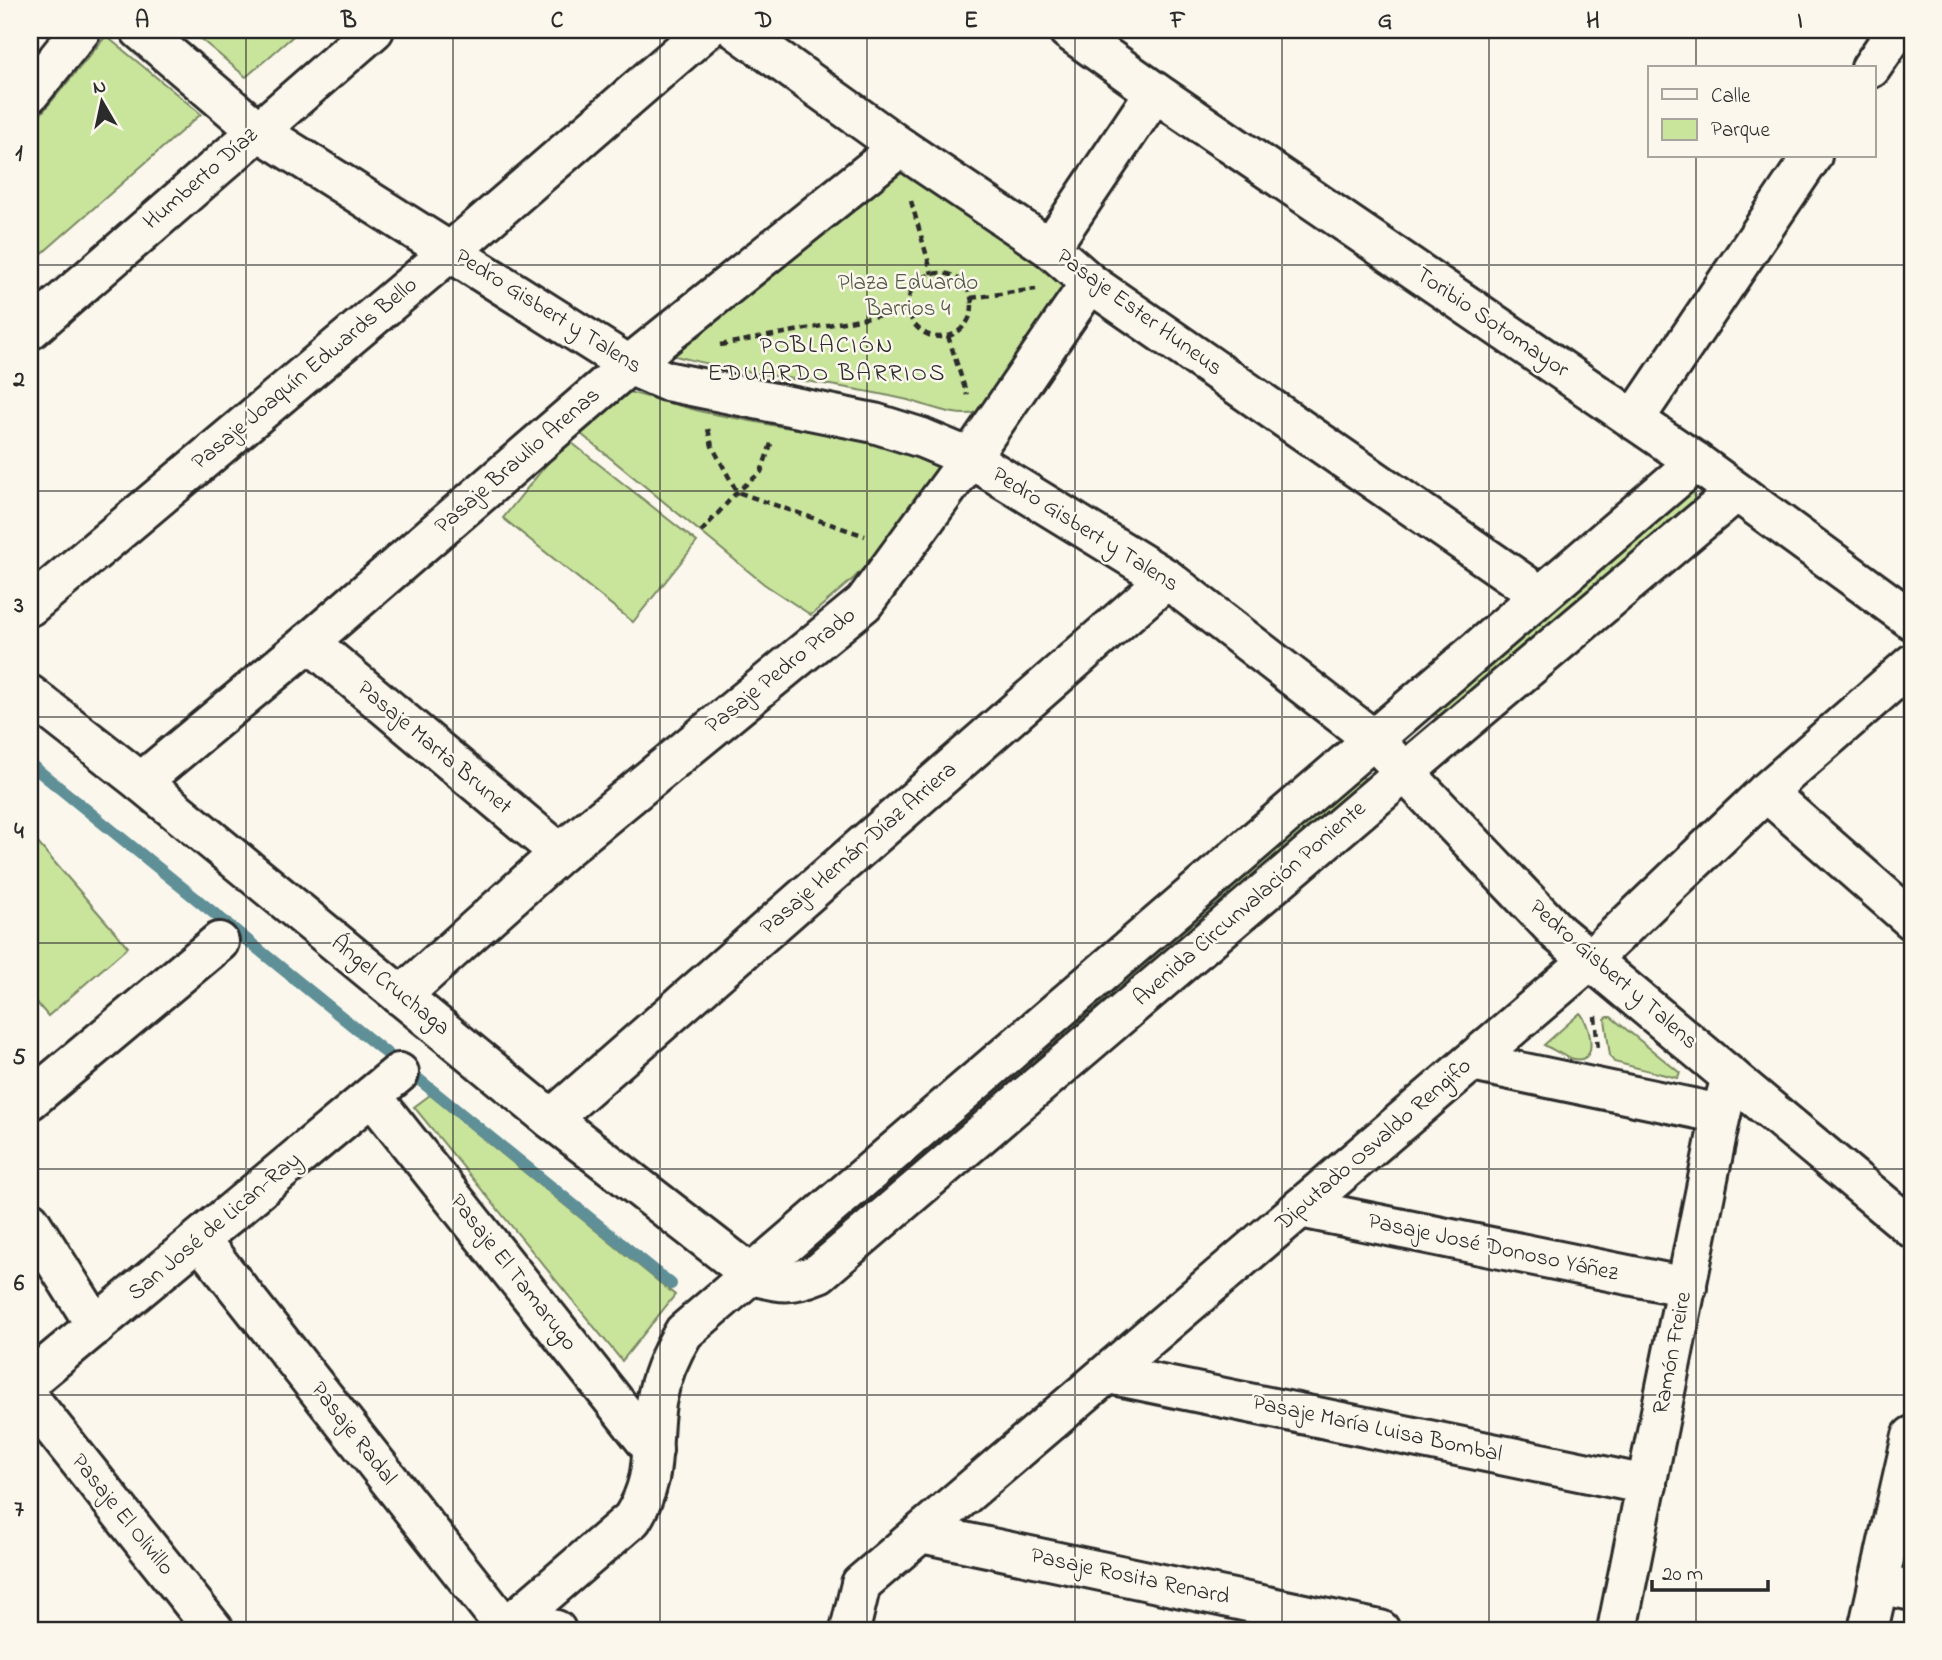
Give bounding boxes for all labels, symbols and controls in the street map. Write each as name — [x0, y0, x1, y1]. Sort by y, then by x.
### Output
text: A — [135, 5, 149, 38]
text: B — [340, 5, 357, 38]
text: C — [551, 5, 564, 38]
text: D — [755, 5, 772, 38]
text: E — [964, 5, 978, 38]
text: F — [1170, 5, 1186, 38]
text: G — [1378, 5, 1392, 38]
text: H — [1586, 5, 1600, 38]
text: I — [1797, 5, 1803, 38]
north arrow — [66, 66, 136, 136]
legend — [1648, 66, 1876, 158]
text: N — [91, 73, 108, 102]
text: Calle — [1711, 82, 1751, 112]
text: Parque — [1711, 116, 1770, 146]
street label: Humberto Díaz — [136, 120, 266, 238]
text: 1 — [15, 138, 23, 171]
street label: Pedro Gisbert y Talens — [447, 241, 648, 385]
street label: Pasaje Ester Huneus — [1049, 241, 1229, 385]
street label: Toribio Sotomayor — [1408, 259, 1576, 389]
park label: Plaza Eduardo Barrios 4 — [838, 267, 978, 326]
street label: Pasaje Joaquín Edwards Bello — [185, 269, 425, 479]
district label: POBLACIÓN EDUARDO BARRIOS — [707, 329, 947, 392]
text: 2 — [12, 364, 25, 397]
street label: Pasaje Braulio Arenas — [428, 380, 608, 542]
street label: Pedro Gisbert y Talens — [984, 459, 1185, 603]
text: 3 — [13, 590, 24, 623]
street label: Pasaje Pedro Prado — [699, 600, 863, 742]
street label: Pasaje Marta Brunet — [349, 673, 519, 823]
street label: Pasaje Hernán Díaz Arriera — [753, 754, 965, 944]
street label: Avenida Circunvalación Poniente — [1126, 793, 1374, 1015]
text: 4 — [14, 816, 24, 849]
street label: Pedro Gisbert y Talens — [1520, 892, 1705, 1059]
street label: Ángel Cruchaga — [323, 927, 457, 1045]
text: 5 — [12, 1042, 26, 1075]
street label: Diputado Osvaldo Rengifo — [1268, 1050, 1480, 1241]
street label: San José de Lican-Ray — [121, 1144, 310, 1311]
street label: Pasaje El Tamarugo — [440, 1188, 585, 1359]
street label: Pasaje José Donoso Yáñez — [1365, 1205, 1622, 1291]
text: 6 — [14, 1268, 25, 1301]
street label: Ramón Freire — [1645, 1288, 1701, 1417]
street label: Pasaje Radal — [302, 1375, 404, 1493]
street label: Pasaje María Luisa Bombal — [1249, 1386, 1505, 1472]
street label: Pasaje El Olivillo — [62, 1447, 182, 1583]
text: 7 — [14, 1494, 24, 1527]
street label: Pasaje Rosita Renard — [1028, 1540, 1232, 1614]
scale bar — [1652, 1548, 1767, 1592]
text: 20 m — [1662, 1560, 1703, 1590]

